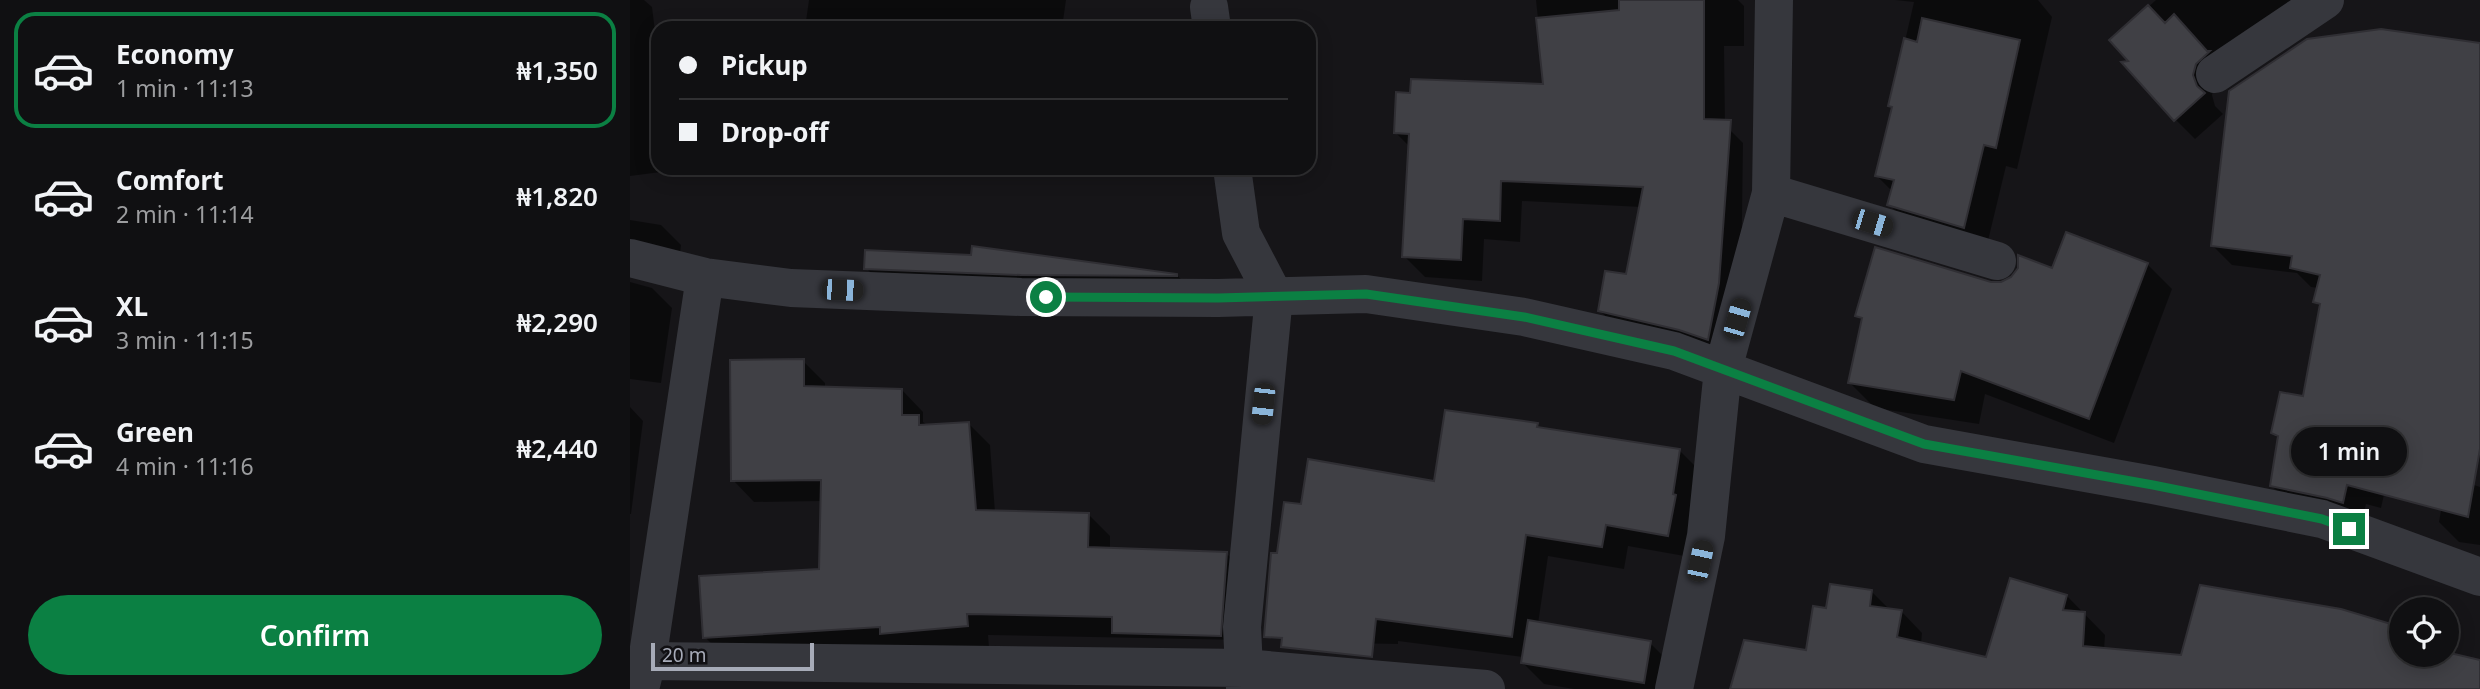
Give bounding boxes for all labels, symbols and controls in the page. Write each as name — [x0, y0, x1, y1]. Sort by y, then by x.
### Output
text: Economy — [116, 36, 234, 72]
icon: car — [32, 39, 95, 102]
text: Pickup — [721, 47, 808, 83]
text: ₦1,350 — [516, 52, 598, 88]
text: 1 min · 11:13 — [116, 72, 254, 104]
text: Drop-off — [721, 114, 828, 150]
text: Comfort — [116, 162, 224, 198]
icon: car — [32, 165, 95, 228]
text: ₦1,820 — [516, 178, 598, 214]
text: 2 min · 11:14 — [116, 198, 254, 230]
car — [1849, 207, 1896, 239]
car — [821, 279, 864, 301]
route start — [1030, 281, 1062, 313]
text: XL — [116, 288, 148, 324]
icon: car — [32, 291, 95, 354]
car — [1722, 296, 1753, 342]
text: ₦2,290 — [516, 304, 598, 340]
text: 3 min · 11:15 — [116, 324, 254, 356]
car — [1251, 382, 1276, 426]
text: Green — [116, 414, 194, 450]
icon: car — [32, 417, 95, 480]
callout: 1 min — [2291, 428, 2407, 476]
text: ₦2,440 — [516, 430, 598, 466]
text: 1 min — [2318, 435, 2380, 467]
text: 4 min · 11:16 — [116, 450, 254, 482]
route end — [2333, 513, 2365, 545]
car — [1686, 538, 1715, 584]
button: Confirm — [28, 595, 602, 675]
map controls — [2389, 597, 2459, 667]
button: locate — [2389, 597, 2459, 667]
scale bar — [651, 640, 814, 672]
text: 20 m — [662, 642, 706, 668]

